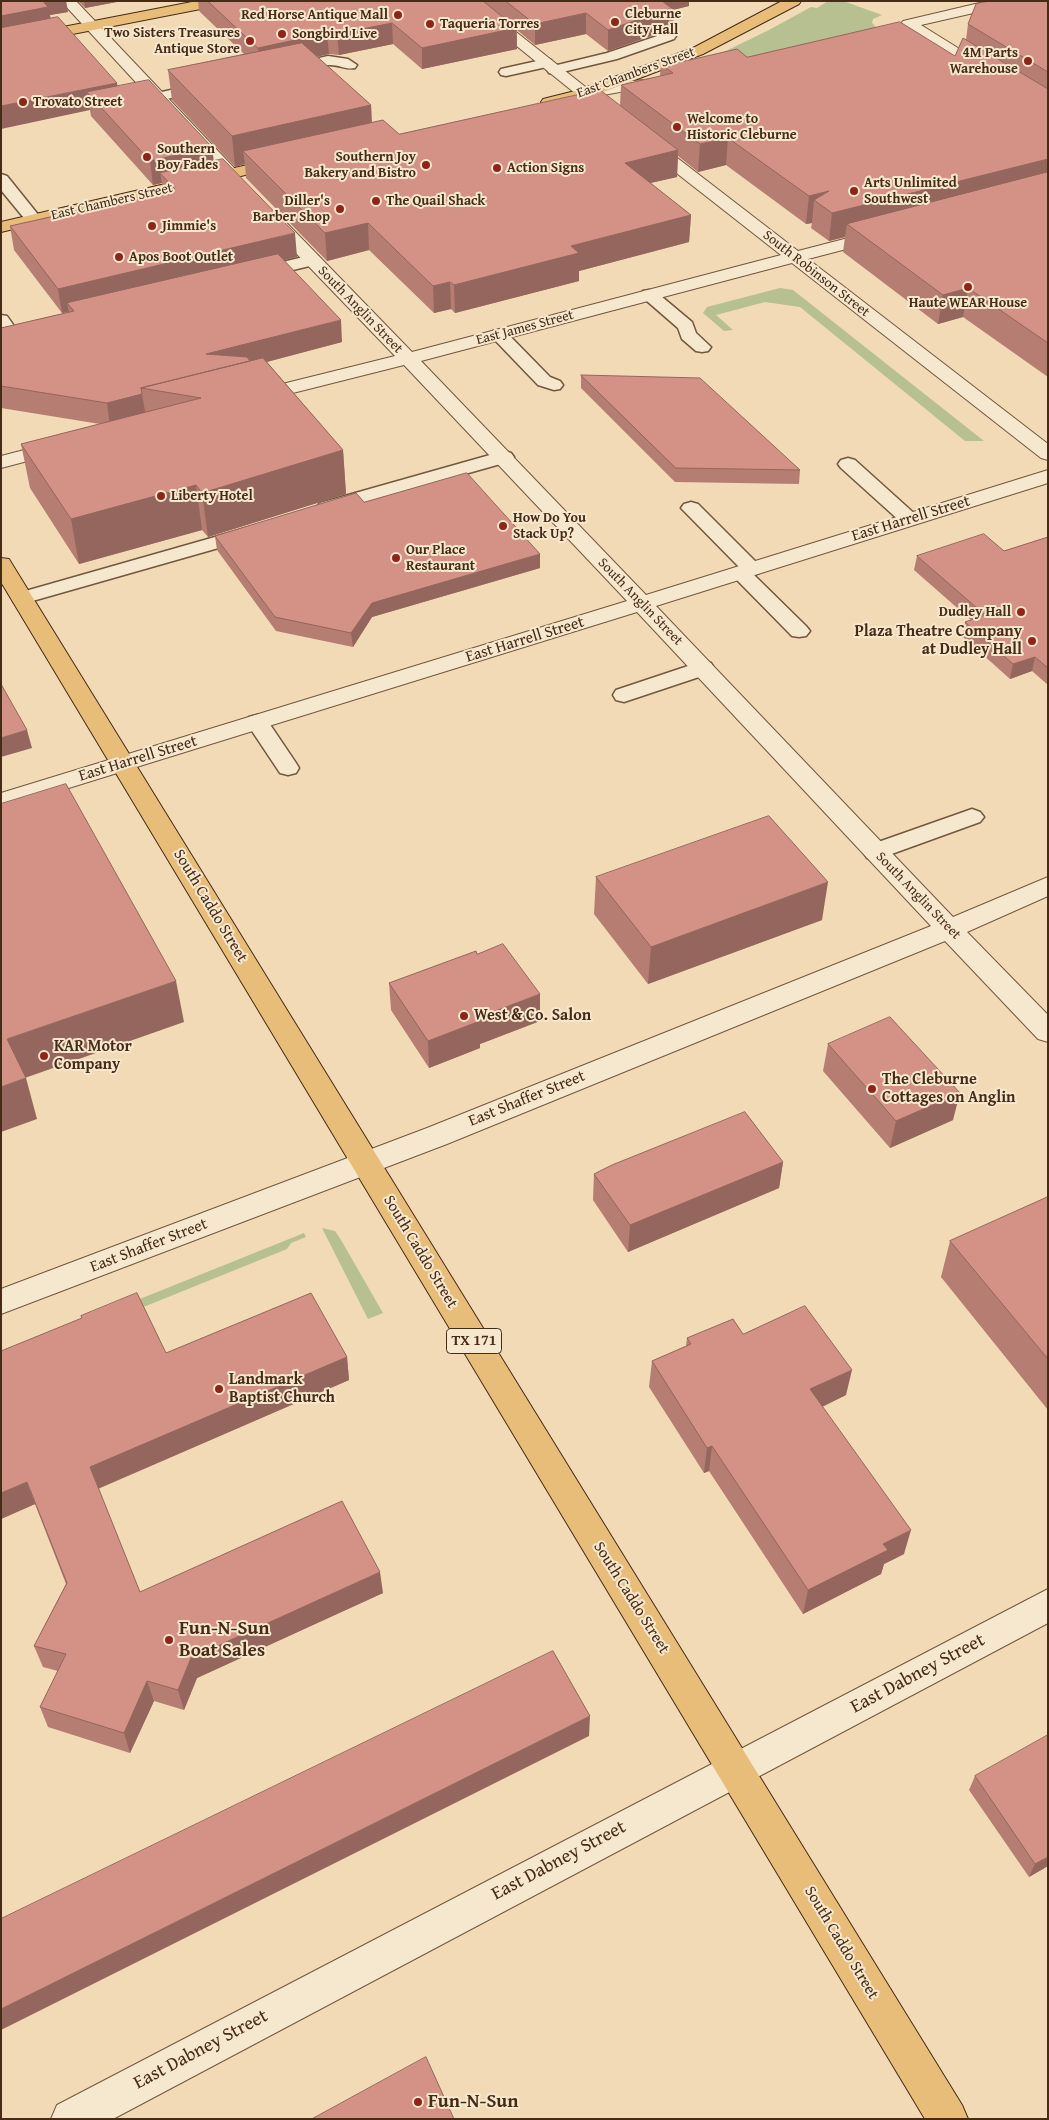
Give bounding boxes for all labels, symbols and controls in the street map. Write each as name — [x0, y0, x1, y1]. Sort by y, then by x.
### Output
place label: Cleburne City Hall — [625, 6, 681, 38]
place label: Red Horse Antique Mall — [241, 7, 388, 23]
marker: Red Horse Antique Mall — [392, 9, 404, 21]
place label: Taqueria Torres — [440, 16, 539, 32]
marker: Cleburne City Hall — [609, 16, 621, 28]
marker: Taqueria Torres — [424, 18, 436, 30]
place label: Two Sisters Treasures Antique Store — [104, 25, 240, 58]
place label: Songbird Live — [292, 26, 377, 42]
marker: Songbird Live — [276, 28, 288, 40]
marker: Two Sisters Treasures Antique Store — [244, 35, 256, 47]
street label: East Chambers Street — [575, 44, 697, 102]
place label: 4M Parts Warehouse — [950, 45, 1018, 78]
marker: 4M Parts Warehouse — [1022, 55, 1034, 67]
place label: Trovato Street — [33, 94, 122, 110]
marker: Trovato Street — [17, 96, 29, 108]
place label: Welcome to Historic Cleburne — [687, 111, 797, 144]
marker: Welcome to Historic Cleburne — [671, 121, 683, 133]
place label: Southern Boy Fades — [157, 141, 218, 174]
place label: Southern Joy Bakery and Bistro — [304, 149, 416, 182]
marker: Southern Boy Fades — [141, 151, 153, 163]
marker: Southern Joy Bakery and Bistro — [420, 159, 432, 171]
place label: Action Signs — [507, 160, 584, 176]
marker: Action Signs — [491, 162, 503, 174]
place label: Arts Unlimited Southwest — [864, 175, 957, 208]
street label: East Chambers Street — [49, 180, 175, 224]
marker: Arts Unlimited Southwest — [848, 185, 860, 197]
place label: Diller's Barber Shop — [253, 193, 330, 226]
place label: The Quail Shack — [386, 193, 485, 209]
marker: The Quail Shack — [370, 195, 382, 207]
marker: Diller's Barber Shop — [334, 203, 346, 215]
place label: Jimmie's — [162, 218, 216, 234]
marker: Jimmie's — [146, 220, 158, 232]
street label: South Robinson Street — [759, 227, 873, 321]
place label: Apos Boot Outlet — [129, 249, 233, 265]
marker: Apos Boot Outlet — [113, 251, 125, 263]
street label: South Anglin Street — [314, 263, 406, 357]
marker: Haute WEAR House — [962, 281, 974, 293]
place label: Haute WEAR House — [909, 295, 1027, 311]
street label: East James Street — [474, 307, 576, 349]
place label: Liberty Hotel — [171, 488, 253, 504]
marker: Liberty Hotel — [155, 490, 167, 502]
street label: East Harrell Street — [849, 492, 973, 546]
place label: How Do You Stack Up? — [513, 510, 586, 542]
marker: How Do You Stack Up? — [497, 520, 509, 532]
place label: Our Place Restaurant — [406, 542, 475, 574]
marker: Our Place Restaurant — [390, 552, 402, 564]
street label: South Anglin Street — [594, 555, 686, 649]
place label: Dudley Hall — [939, 604, 1011, 620]
marker: Dudley Hall — [1015, 606, 1027, 618]
street label: East Harrell Street — [463, 613, 587, 667]
place label: Plaza Theatre Company at Dudley Hall — [854, 622, 1022, 660]
marker: Plaza Theatre Company at Dudley Hall — [1026, 635, 1038, 647]
street label: East Harrell Street — [76, 732, 200, 786]
street label: South Caddo Street — [169, 846, 251, 966]
street label: South Anglin Street — [872, 849, 964, 943]
place label: West & Co. Salon — [474, 1006, 591, 1026]
marker: West & Co. Salon — [458, 1010, 470, 1022]
place label: KAR Motor Company — [54, 1037, 132, 1075]
marker: KAR Motor Company — [38, 1050, 50, 1062]
street label: East Shaffer Street — [466, 1067, 588, 1131]
place label: The Cleburne Cottages on Anglin — [882, 1070, 1016, 1108]
marker: The Cleburne Cottages on Anglin — [866, 1083, 878, 1095]
street label: South Caddo Street — [379, 1192, 461, 1312]
street label: East Shaffer Street — [88, 1215, 210, 1277]
road number: TX 171 — [446, 1328, 502, 1354]
place label: Landmark Baptist Church — [229, 1370, 335, 1408]
marker: Landmark Baptist Church — [213, 1383, 225, 1395]
street label: South Caddo Street — [589, 1539, 673, 1657]
place label: Fun-N-Sun Boat Sales — [179, 1618, 269, 1662]
street label: East Dabney Street — [847, 1629, 989, 1719]
marker: Fun-N-Sun Boat Sales — [163, 1634, 175, 1646]
street label: East Dabney Street — [488, 1816, 630, 1906]
street label: South Caddo Street — [800, 1883, 882, 2003]
street label: East Dabney Street — [130, 2005, 272, 2095]
place label: Fun-N-Sun — [428, 2091, 518, 2113]
marker: Fun-N-Sun — [412, 2096, 424, 2108]

